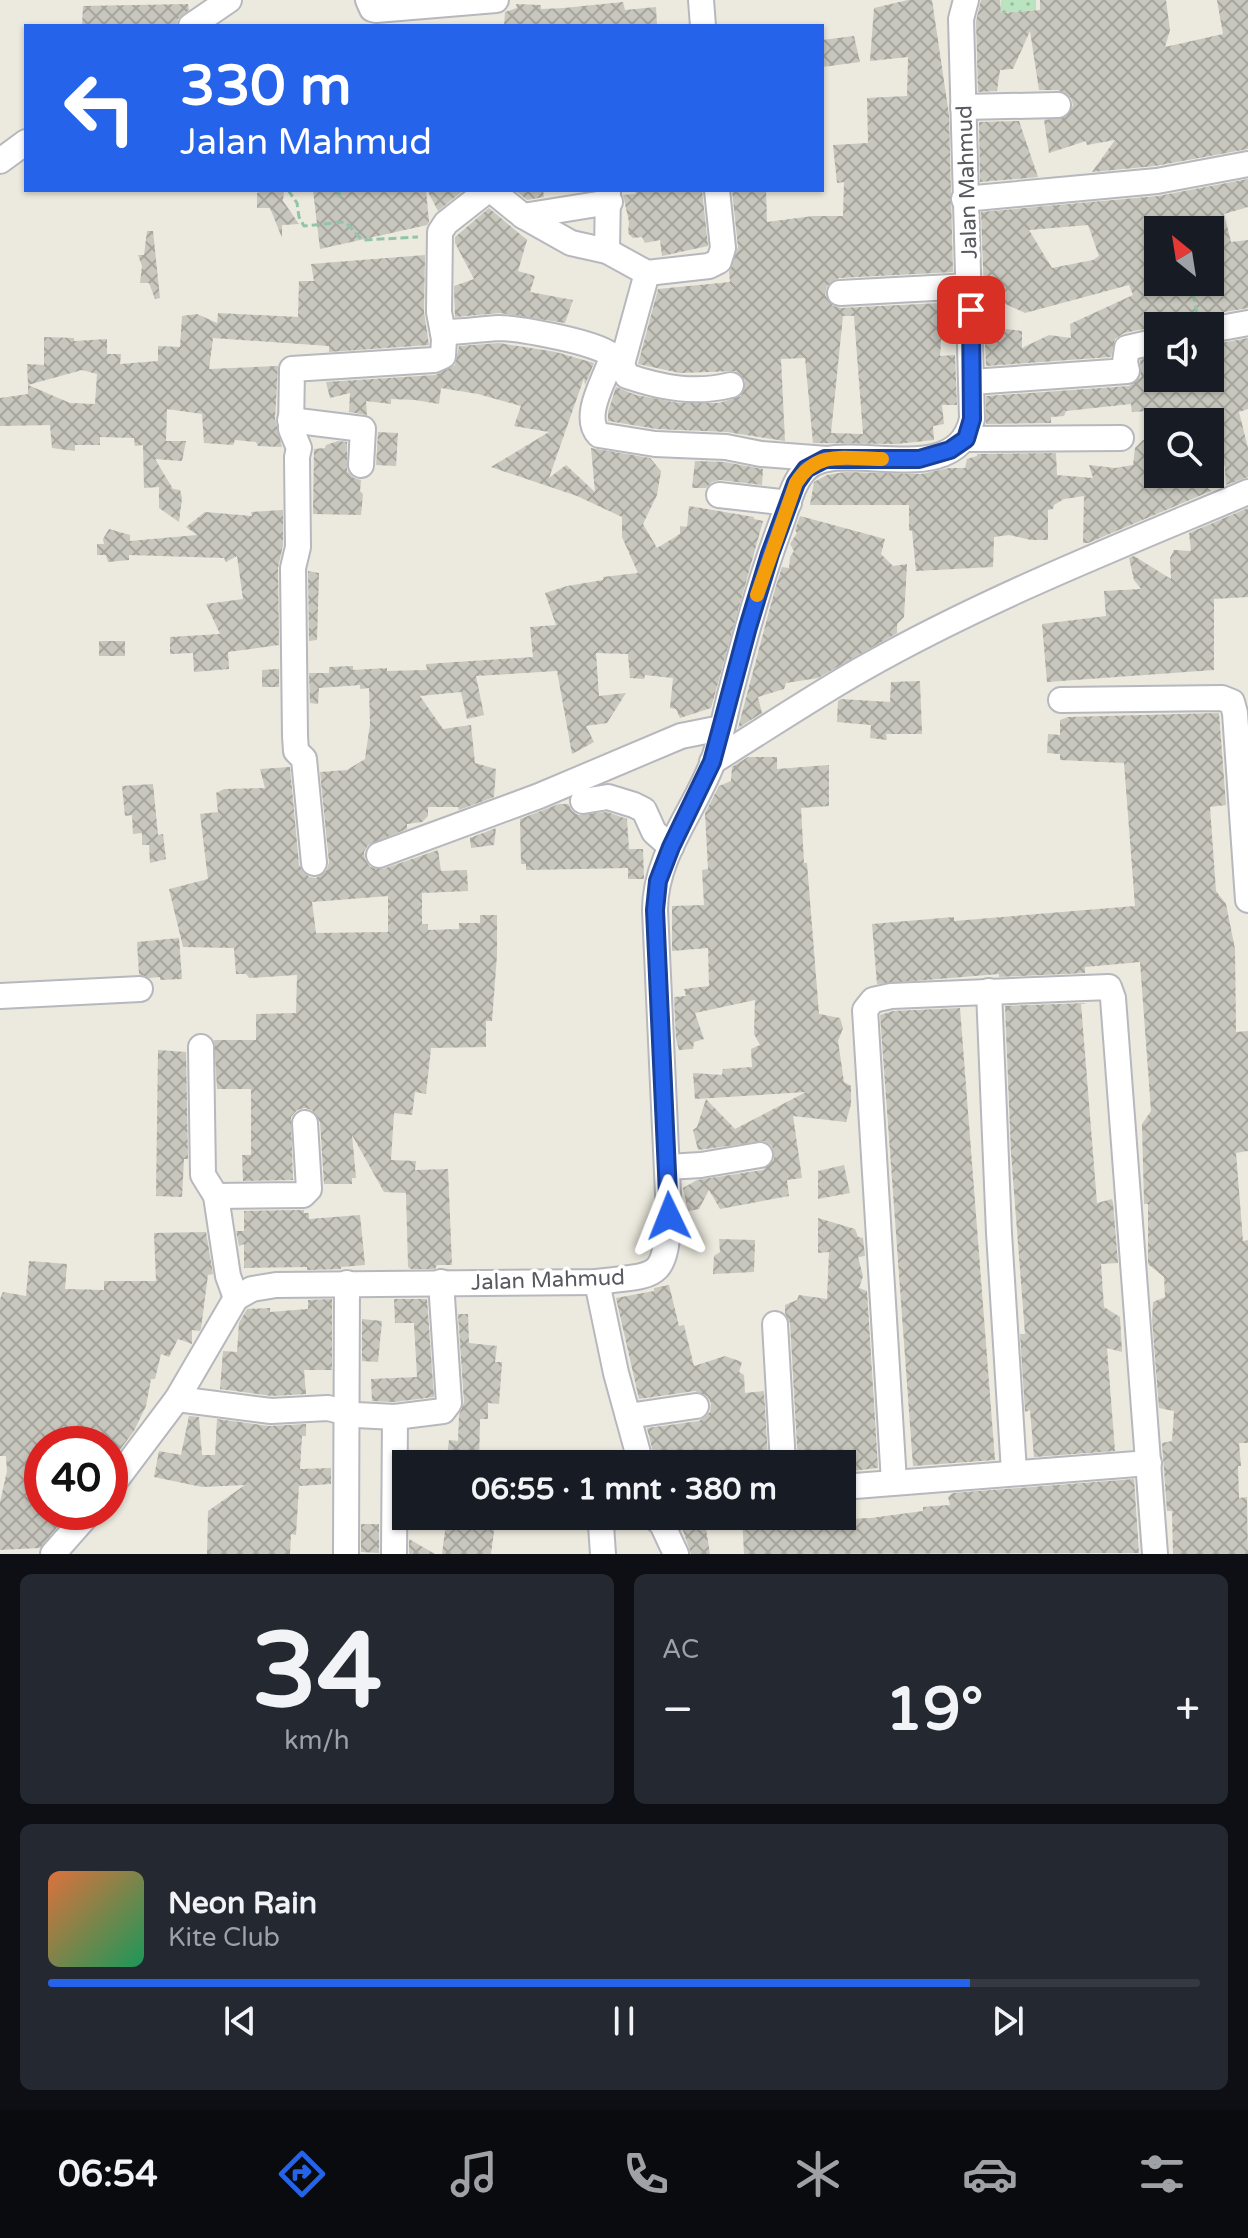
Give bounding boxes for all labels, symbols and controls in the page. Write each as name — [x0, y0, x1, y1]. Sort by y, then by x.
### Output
text: 330 m — [180, 53, 351, 120]
icon: left — [48, 56, 152, 160]
street label: Jalan Mahmud — [951, 105, 983, 259]
text: Jalan Mahmud — [180, 121, 432, 164]
north arrow — [1144, 216, 1224, 296]
map controls — [1144, 216, 1224, 488]
pin — [937, 276, 1005, 344]
icon: arrive — [949, 288, 993, 332]
button: sound — [1144, 312, 1224, 392]
button: search — [1144, 408, 1224, 488]
position arrow — [627, 1174, 711, 1258]
street label: Jalan Mahmud — [471, 1264, 625, 1296]
speed limit sign: 40 — [24, 1426, 128, 1530]
text: 06:55 · 1 mnt · 380 m — [471, 1471, 777, 1508]
text: 34 — [252, 1610, 382, 1735]
text: AC — [662, 1634, 699, 1665]
text: 19° — [885, 1674, 983, 1746]
text: − — [662, 1684, 693, 1737]
text: + — [1175, 1684, 1200, 1737]
text: km/h — [284, 1725, 350, 1756]
text: Neon Rain — [168, 1885, 317, 1922]
text: Kite Club — [168, 1922, 280, 1953]
icon: previous — [218, 1999, 262, 2043]
icon: pause — [602, 1999, 646, 2043]
icon: next — [986, 1999, 1030, 2043]
icon: directions — [274, 2146, 330, 2202]
icon: music — [446, 2146, 502, 2202]
icon: phone — [618, 2146, 674, 2202]
icon: climate — [790, 2146, 846, 2202]
icon: car — [962, 2146, 1018, 2202]
icon: filters — [1134, 2146, 1190, 2202]
text: 06:54 — [58, 2153, 158, 2196]

